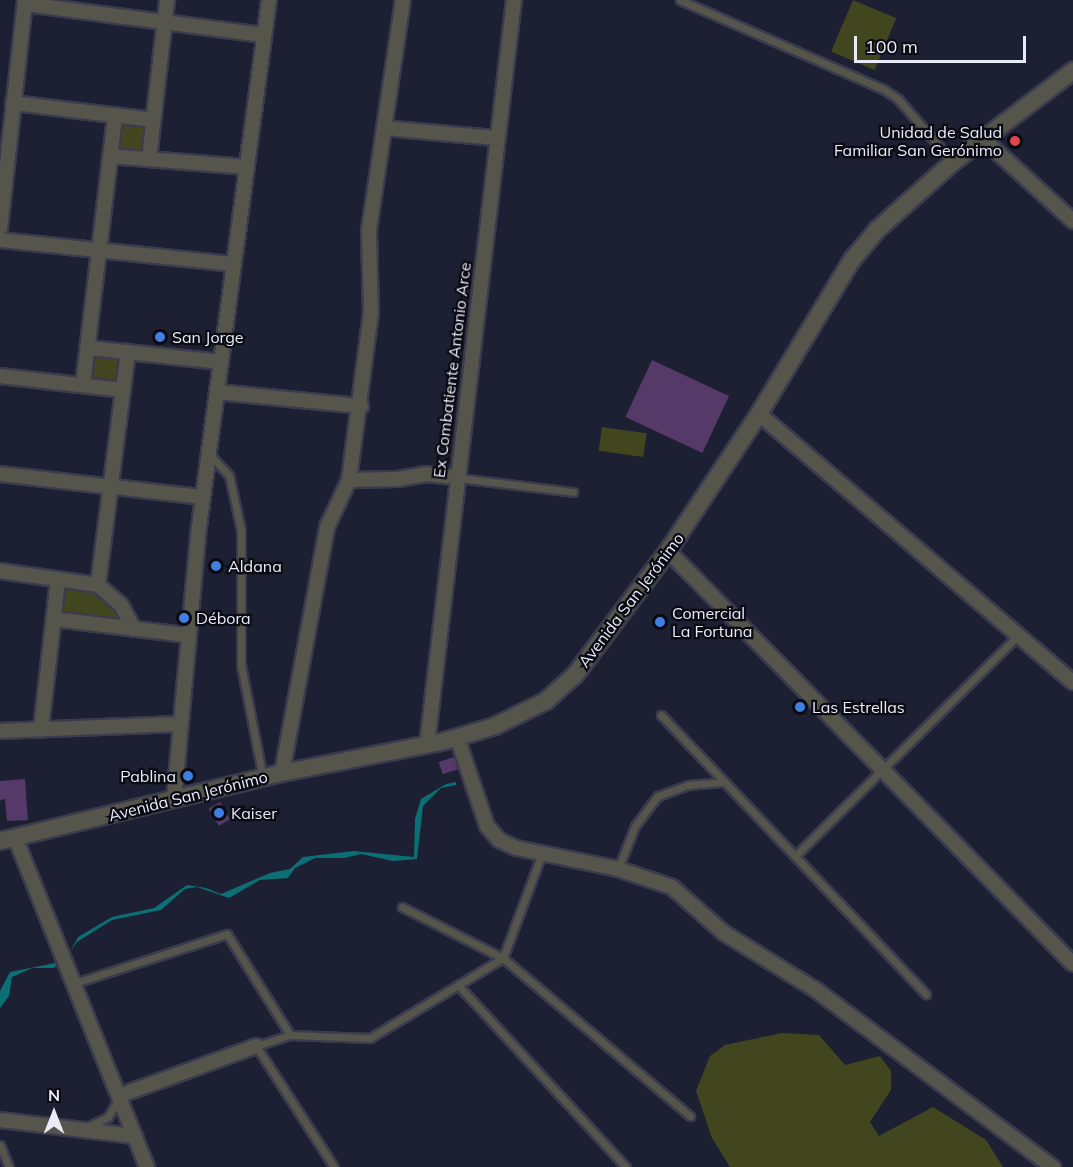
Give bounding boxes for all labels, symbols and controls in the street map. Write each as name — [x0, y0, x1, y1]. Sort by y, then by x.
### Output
scale bar — [857, 24, 1030, 62]
text: 100 m — [865, 35, 918, 58]
place label: Unidad de Salud Familiar San Gerónimo — [834, 122, 1002, 160]
marker: Unidad de Salud Familiar San Gerónimo — [1006, 132, 1024, 150]
street label: Ex Combatiente Antonio Arce — [429, 261, 475, 479]
place label: San Jorge — [172, 327, 244, 347]
marker: San Jorge — [153, 330, 167, 344]
street label: Avenida San Jerónimo — [574, 529, 688, 671]
place label: Aldana — [228, 556, 282, 576]
marker: Aldana — [209, 559, 223, 573]
place label: Comercial La Fortuna — [672, 603, 752, 641]
place label: Débora — [196, 608, 251, 628]
marker: Débora — [177, 611, 191, 625]
marker: Comercial La Fortuna — [653, 615, 667, 629]
place label: Las Estrellas — [812, 697, 905, 717]
marker: Las Estrellas — [793, 700, 807, 714]
place label: Pablina — [120, 766, 176, 786]
street label: Avenida San Jerónimo — [106, 767, 270, 825]
marker: Pablina — [181, 769, 195, 783]
place label: Kaiser — [231, 803, 277, 823]
marker: Kaiser — [212, 806, 226, 820]
north arrow — [24, 1083, 84, 1143]
text: N — [48, 1085, 60, 1105]

